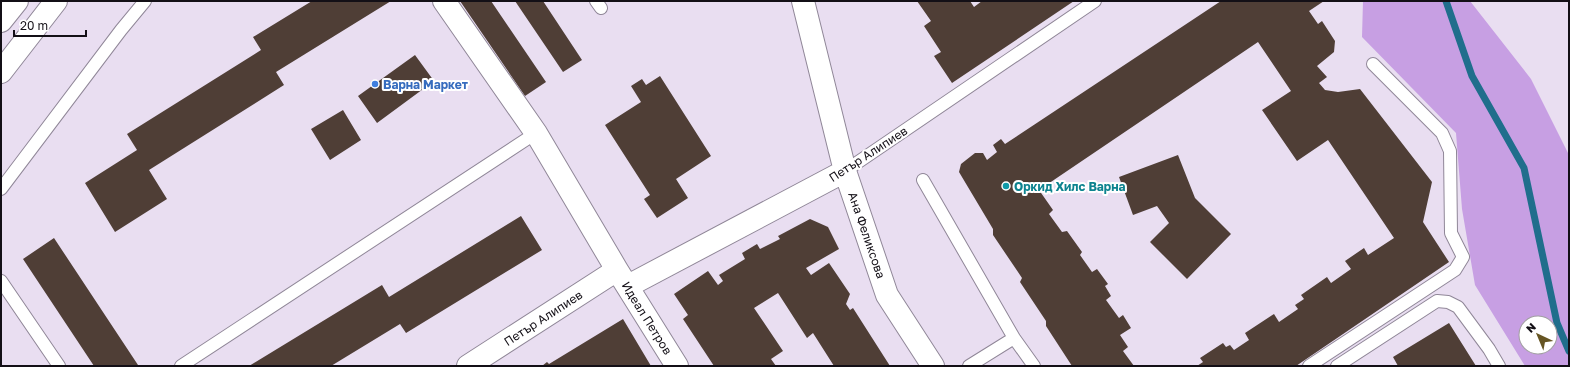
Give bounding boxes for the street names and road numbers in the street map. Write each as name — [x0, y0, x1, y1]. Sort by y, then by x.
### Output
street label: Петър Алипиев — [826, 123, 910, 185]
street label: Ана Феликсова — [845, 190, 889, 280]
street label: Идеал Петров — [619, 279, 676, 357]
street label: Петър Алипиев — [501, 287, 585, 349]

